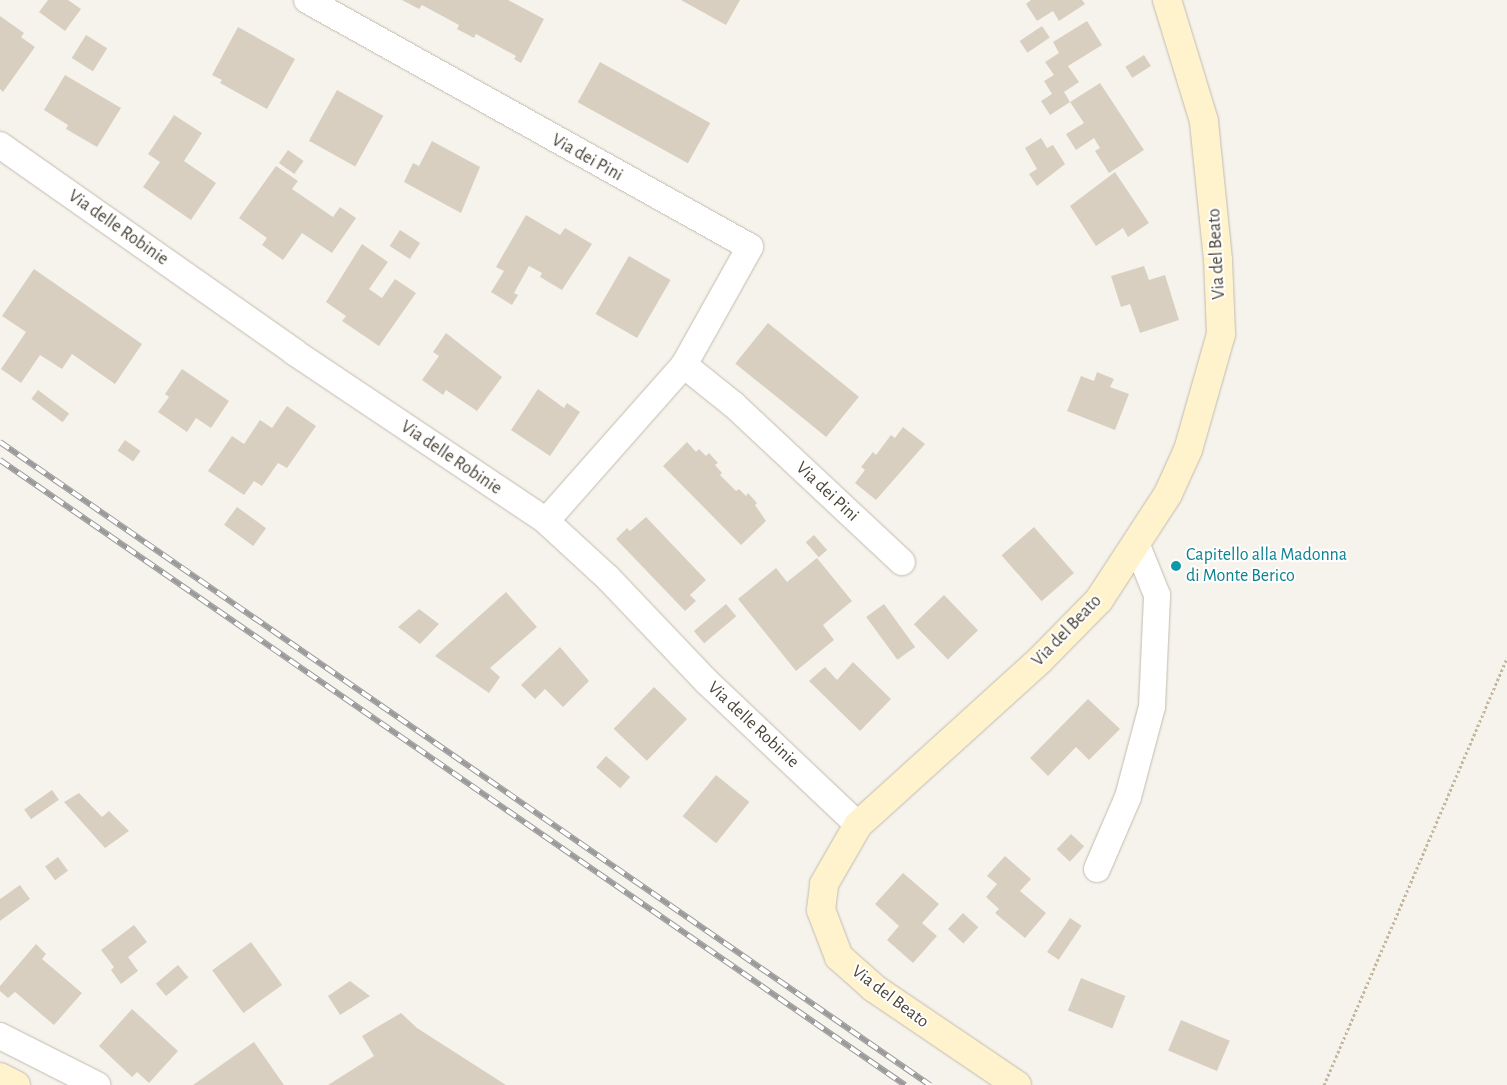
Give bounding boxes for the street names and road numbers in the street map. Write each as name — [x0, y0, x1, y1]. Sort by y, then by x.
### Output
street label: Via dei Pini — [548, 130, 626, 186]
street label: Via delle Robinie — [64, 186, 172, 270]
street label: Via del Beato — [1204, 208, 1230, 300]
street label: Via delle Robinie — [396, 416, 506, 500]
street label: Via dei Pini — [791, 457, 863, 527]
street label: Via del Beato — [1028, 591, 1106, 671]
street label: Via delle Robinie — [703, 677, 803, 773]
street label: Via del Beato — [847, 961, 933, 1033]

